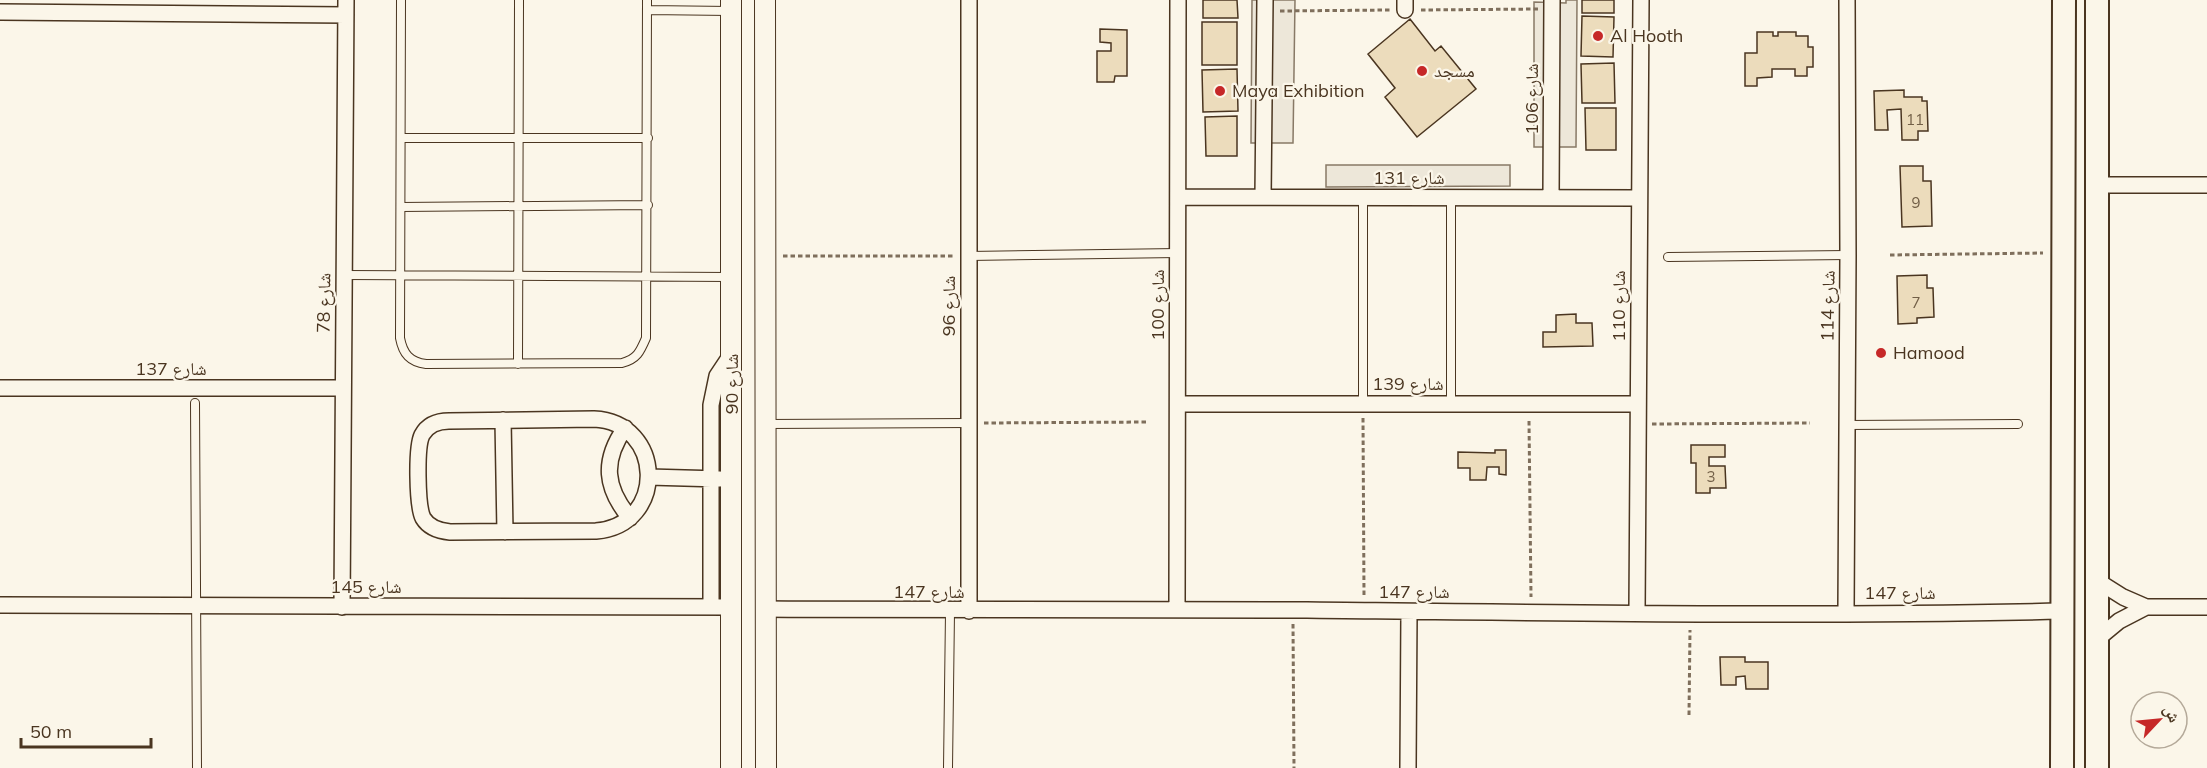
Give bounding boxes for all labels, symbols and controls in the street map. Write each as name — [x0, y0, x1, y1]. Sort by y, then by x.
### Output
place label: Al Hooth — [1610, 24, 1683, 47]
marker: Al Hooth — [1591, 29, 1605, 43]
place label: مسجد — [1434, 59, 1475, 82]
street label: شارع 106 — [1520, 63, 1543, 135]
marker: مسجد — [1415, 64, 1429, 78]
place label: Maya Exhibition — [1232, 79, 1365, 102]
marker: Maya Exhibition — [1213, 84, 1227, 98]
house number: 11 — [1906, 110, 1924, 129]
street label: شارع 131 — [1373, 166, 1445, 189]
house number: 9 — [1911, 193, 1921, 212]
street label: شارع 100 — [1146, 269, 1169, 341]
street label: شارع 110 — [1607, 270, 1630, 342]
street label: شارع 114 — [1815, 270, 1840, 342]
street label: شارع 78 — [311, 273, 336, 333]
street label: شارع 96 — [937, 276, 960, 336]
house number: 7 — [1911, 293, 1921, 312]
place label: Hamood — [1893, 341, 1965, 364]
marker: Hamood — [1874, 346, 1888, 360]
street label: شارع 90 — [720, 354, 743, 414]
street label: شارع 137 — [135, 357, 207, 380]
street label: شارع 139 — [1372, 372, 1444, 395]
house number: 3 — [1706, 467, 1716, 486]
street label: شارع 145 — [330, 575, 402, 598]
street label: شارع 147 — [893, 580, 965, 603]
street label: شارع 147 — [1378, 580, 1450, 603]
street label: شارع 147 — [1864, 581, 1936, 604]
north arrow — [2129, 690, 2189, 750]
text: ش — [2160, 701, 2185, 725]
scale bar — [21, 711, 152, 749]
text: 50 m — [30, 720, 72, 743]

